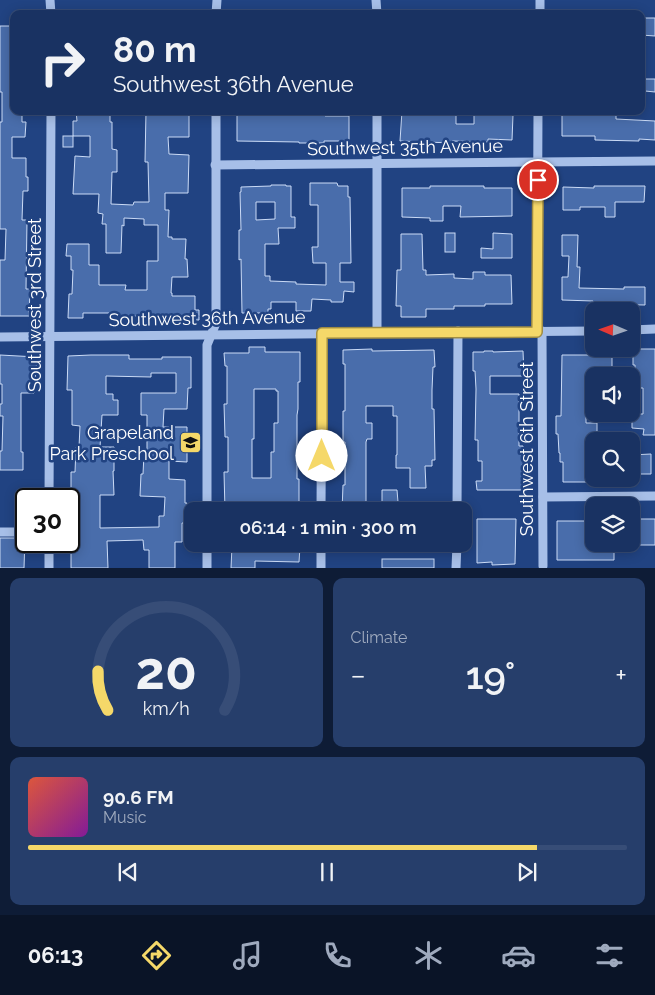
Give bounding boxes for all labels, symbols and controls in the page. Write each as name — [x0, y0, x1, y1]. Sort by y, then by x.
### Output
text: 80 m — [113, 29, 197, 70]
icon: right — [30, 30, 95, 95]
text: Southwest 36th Avenue — [113, 71, 354, 97]
street label: Southwest 35th Avenue — [307, 135, 504, 159]
pin — [517, 159, 559, 201]
icon: arrive — [524, 166, 552, 194]
street label: Southwest 3rd Street — [24, 218, 45, 392]
north arrow — [585, 302, 640, 358]
map controls — [585, 302, 640, 552]
street label: Southwest 36th Avenue — [108, 306, 306, 330]
street label: Southwest 6th Street — [516, 362, 537, 536]
button: sound — [585, 367, 640, 422]
place label: Grapeland Park Preschool — [49, 422, 174, 464]
position arrow — [295, 429, 347, 481]
school or university icon: Grapeland Park Preschool — [178, 430, 202, 454]
button: search — [585, 432, 640, 487]
speed limit sign: 30 — [15, 488, 80, 553]
button: layers — [585, 497, 640, 552]
text: 06:14 · 1 min · 300 m — [239, 516, 417, 538]
text: Climate — [351, 628, 407, 647]
text: 20 — [136, 640, 197, 701]
text: 19° — [466, 653, 515, 698]
text: − — [351, 659, 366, 692]
text: + — [615, 659, 627, 692]
text: km/h — [143, 698, 190, 719]
text: 90.6 FM — [103, 786, 174, 808]
text: Music — [103, 808, 147, 827]
icon: previous — [114, 858, 142, 886]
icon: pause — [313, 858, 341, 886]
icon: next — [513, 858, 541, 886]
icon: directions — [139, 938, 174, 973]
icon: music — [230, 938, 265, 973]
icon: phone — [320, 938, 355, 973]
icon: climate — [411, 938, 446, 973]
icon: car — [501, 938, 536, 973]
icon: filters — [592, 938, 627, 973]
text: 06:13 — [28, 942, 83, 968]

